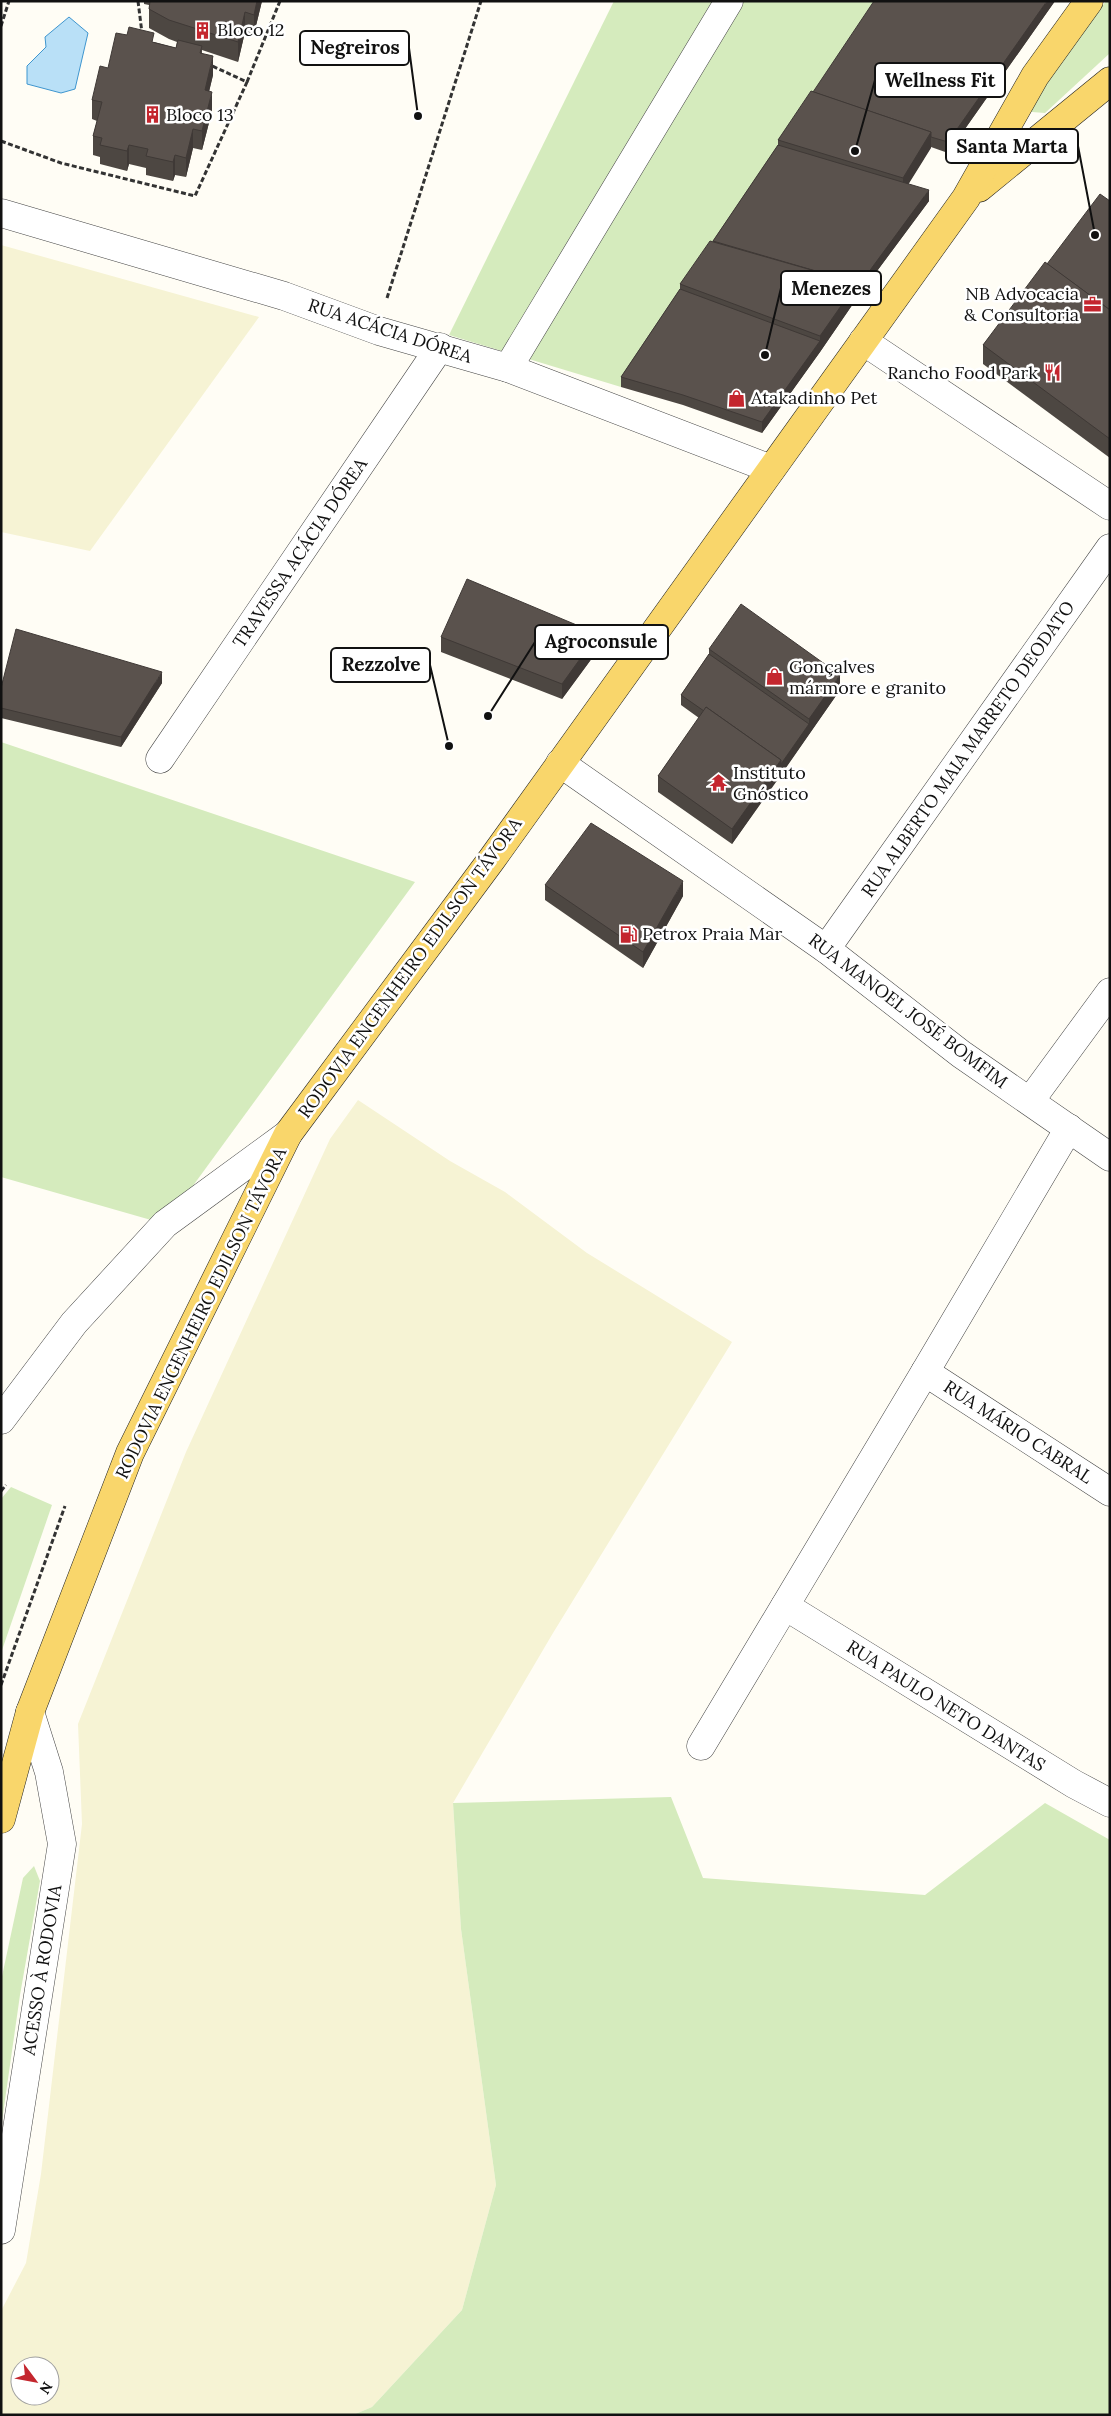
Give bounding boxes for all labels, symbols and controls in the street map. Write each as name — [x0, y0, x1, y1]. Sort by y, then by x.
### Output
place label: Bloco 12 — [217, 18, 284, 41]
building icon: Bloco 12 — [193, 20, 213, 40]
callout: Negreiros — [300, 31, 409, 65]
text: Negreiros — [310, 35, 400, 59]
callout: Wellness Fit — [875, 63, 1005, 97]
text: Wellness Fit — [885, 68, 996, 92]
place label: Bloco 13 — [166, 103, 234, 126]
building icon: Bloco 13 — [142, 105, 162, 125]
callout: Santa Marta — [946, 129, 1078, 163]
text: Santa Marta — [956, 134, 1068, 158]
callout: Menezes — [781, 271, 881, 305]
text: Menezes — [791, 276, 871, 300]
place label: NB Advocacia & Consultoria — [964, 282, 1079, 326]
street label: RUA ACÁCIA DÓREA — [305, 293, 476, 368]
office icon: NB Advocacia & Consultoria — [1083, 294, 1103, 314]
place label: Rancho Food Park — [887, 361, 1038, 384]
restaurant icon: Rancho Food Park — [1042, 363, 1062, 383]
place label: Atakadinho Pet — [750, 386, 878, 409]
shop icon: Atakadinho Pet — [727, 388, 747, 408]
street label: TRAVESSA ACÁCIA DÓREA — [227, 453, 372, 652]
street label: RUA ALBERTO MAIA MARRETO DEODATO — [856, 596, 1079, 901]
callout: Agroconsule — [535, 625, 668, 659]
text: Agroconsule — [545, 629, 657, 653]
callout: Rezzolve — [331, 648, 430, 682]
text: Rezzolve — [341, 652, 421, 676]
place label: Gonçalves mármore e granito — [789, 655, 946, 699]
shop icon: Gonçalves mármore e granito — [765, 667, 785, 687]
place label: Instituto Gnóstico — [733, 761, 809, 805]
temple icon: Instituto Gnóstico — [709, 773, 729, 793]
street label: RODOVIA ENGENHEIRO EDILSON TÁVORA — [293, 812, 527, 1123]
place label: Petrox Praia Mar — [642, 922, 782, 945]
fuel station icon: Petrox Praia Mar — [618, 924, 638, 944]
street label: RUA MANOEL JOSÉ BOMFIM — [804, 928, 1012, 1093]
street label: RODOVIA ENGENHEIRO EDILSON TÁVORA — [110, 1143, 291, 1482]
street label: RUA MÁRIO CABRAL — [940, 1375, 1098, 1489]
street label: RUA PAULO NETO DANTAS — [843, 1635, 1050, 1776]
street label: ACESSO À RODOVIA — [17, 1882, 66, 2058]
north arrow — [10, 2356, 60, 2406]
text: N — [35, 2379, 57, 2397]

